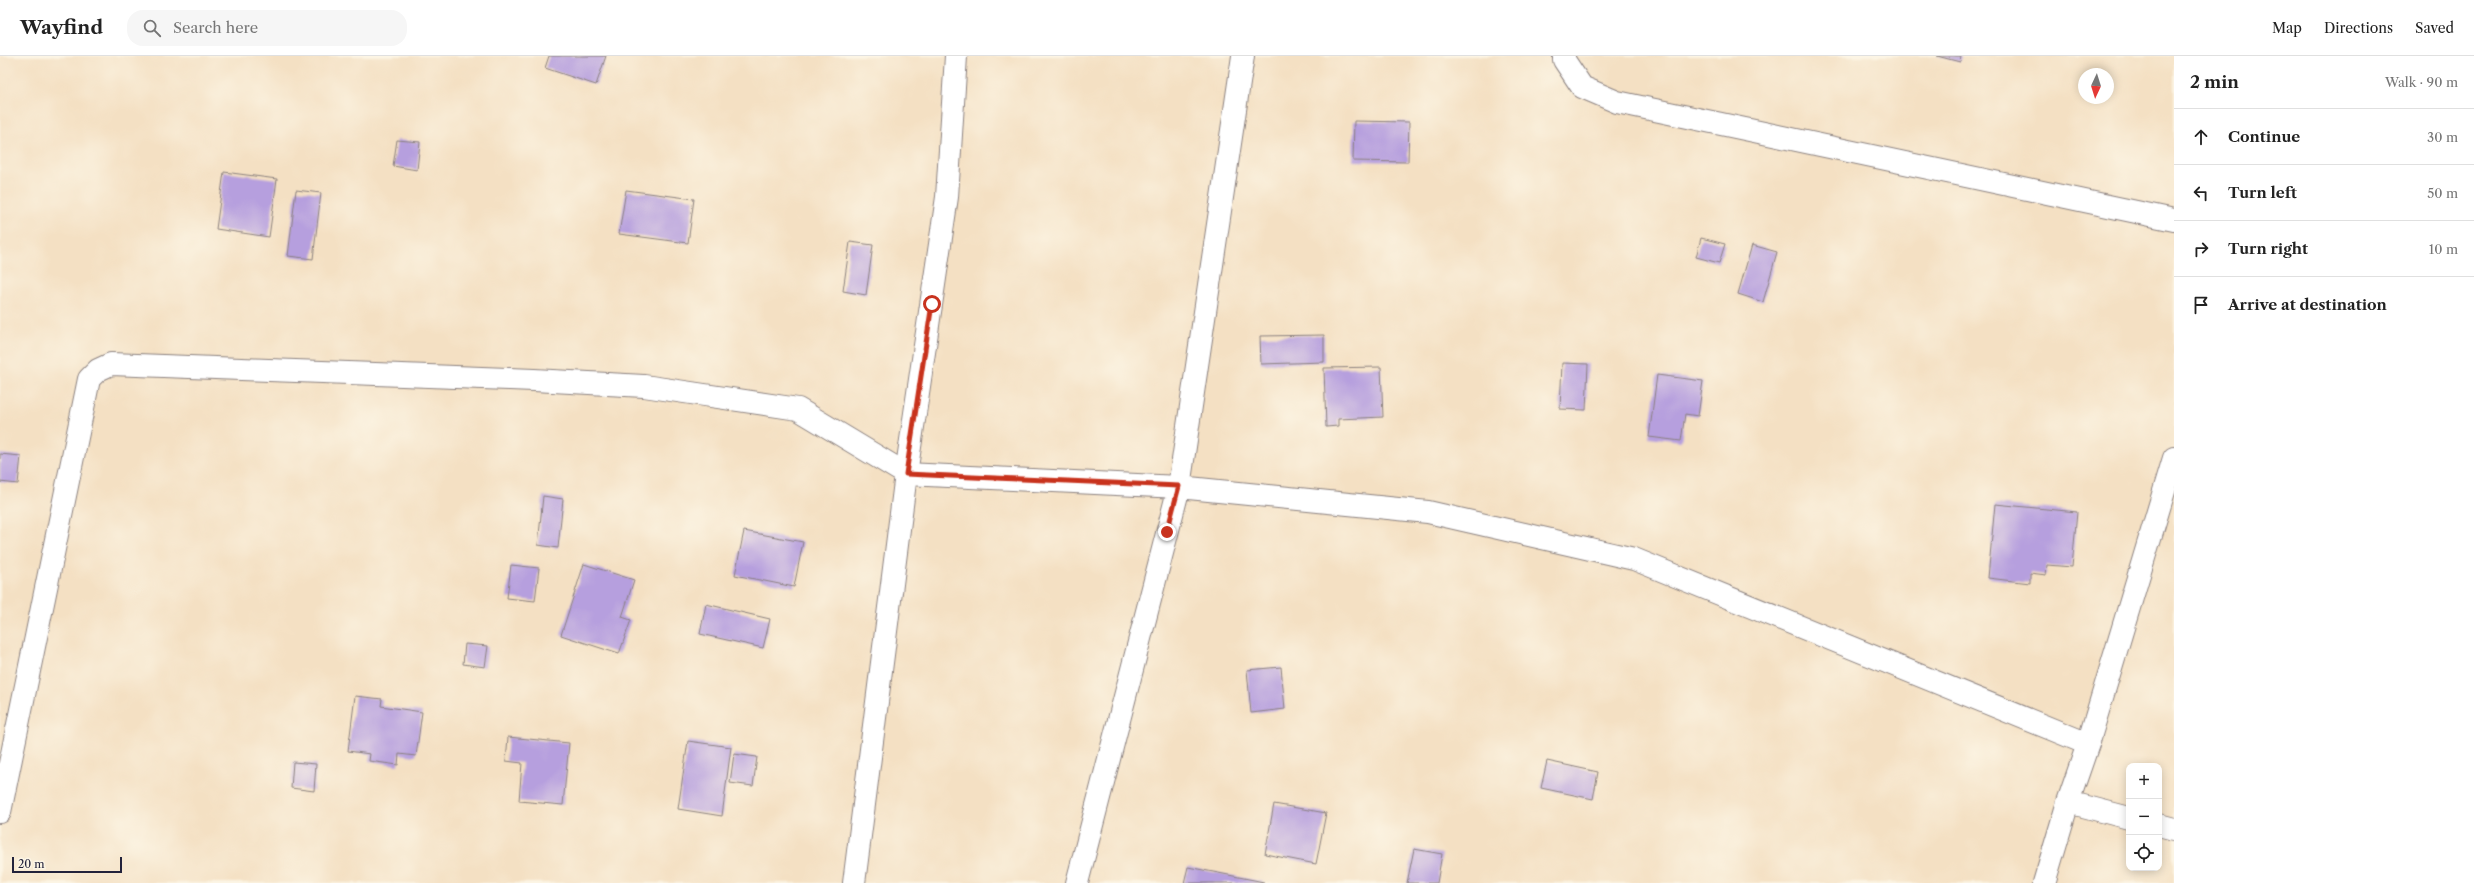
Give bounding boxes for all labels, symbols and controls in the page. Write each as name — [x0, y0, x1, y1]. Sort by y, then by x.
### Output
search box — [127, 10, 407, 46]
text: Wayfind — [20, 16, 103, 39]
icon: search — [141, 17, 163, 39]
text: Search here — [173, 18, 258, 37]
text: Map — [2272, 19, 2302, 37]
text: Directions — [2324, 19, 2393, 37]
text: Saved — [2415, 19, 2454, 37]
north arrow — [2078, 68, 2114, 104]
text: 2 min — [2190, 72, 2239, 92]
text: Walk · 90 m — [2385, 74, 2458, 90]
icon: ahead — [2190, 126, 2212, 148]
text: Continue — [2228, 127, 2300, 146]
text: 30 m — [2427, 129, 2458, 145]
icon: left — [2190, 182, 2212, 204]
text: Turn left — [2228, 183, 2297, 202]
text: 50 m — [2427, 185, 2458, 201]
icon: right — [2190, 238, 2212, 260]
text: Turn right — [2228, 239, 2308, 258]
text: 10 m — [2429, 241, 2458, 257]
icon: arrive — [2190, 294, 2212, 316]
route start — [923, 295, 941, 313]
text: Arrive at destination — [2228, 295, 2387, 314]
route end — [1158, 523, 1176, 541]
map controls — [2126, 763, 2162, 871]
button: + — [2126, 763, 2162, 799]
button: − — [2126, 799, 2162, 835]
button: locate — [2126, 835, 2162, 871]
scale bar — [12, 855, 122, 874]
text: 20 m — [18, 857, 44, 871]

